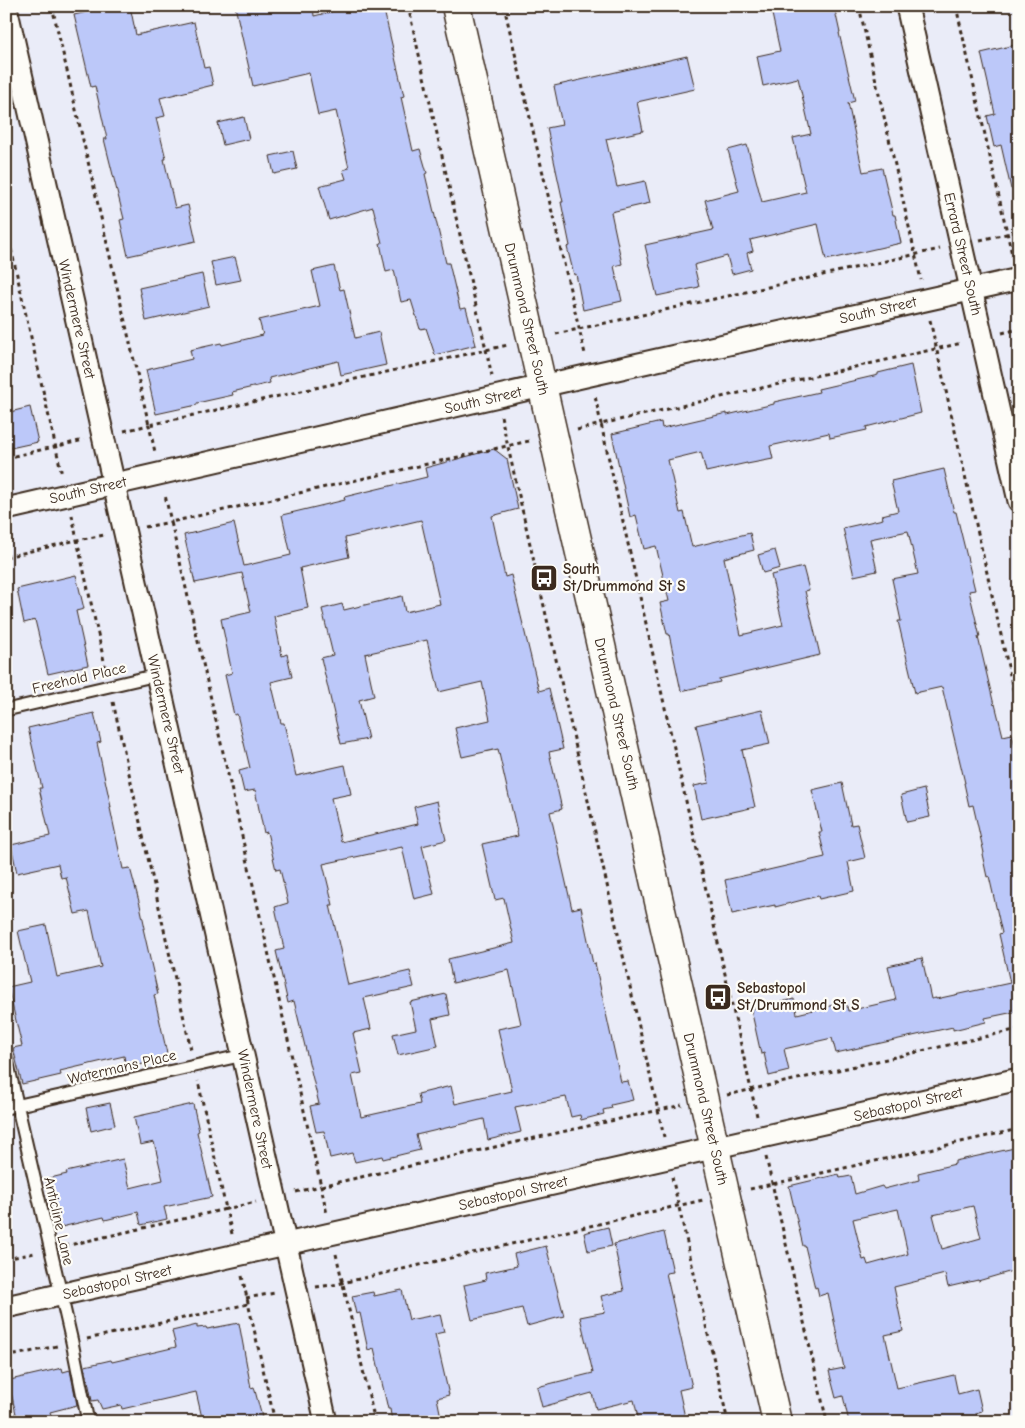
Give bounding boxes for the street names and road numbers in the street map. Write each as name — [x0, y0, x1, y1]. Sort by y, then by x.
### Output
street label: Errard Street South — [940, 191, 986, 317]
street label: Drummond Street South — [501, 241, 553, 397]
street label: Windermere Street — [55, 258, 100, 381]
street label: South Street — [838, 292, 919, 328]
street label: South Street — [443, 382, 524, 418]
street label: South Street — [48, 472, 129, 508]
street label: Drummond Street South — [591, 636, 643, 792]
street label: Windermere Street — [144, 653, 189, 776]
street label: Freehold Place — [30, 658, 128, 698]
street label: Drummond Street South — [680, 1031, 732, 1187]
street label: Watermans Place — [66, 1046, 179, 1088]
street label: Windermere Street — [234, 1048, 277, 1171]
street label: Sebastopol Street — [852, 1083, 965, 1125]
street label: Sebastopol Street — [457, 1172, 570, 1214]
street label: Anticline Lane — [40, 1175, 78, 1267]
street label: Sebastopol Street — [61, 1261, 174, 1303]

